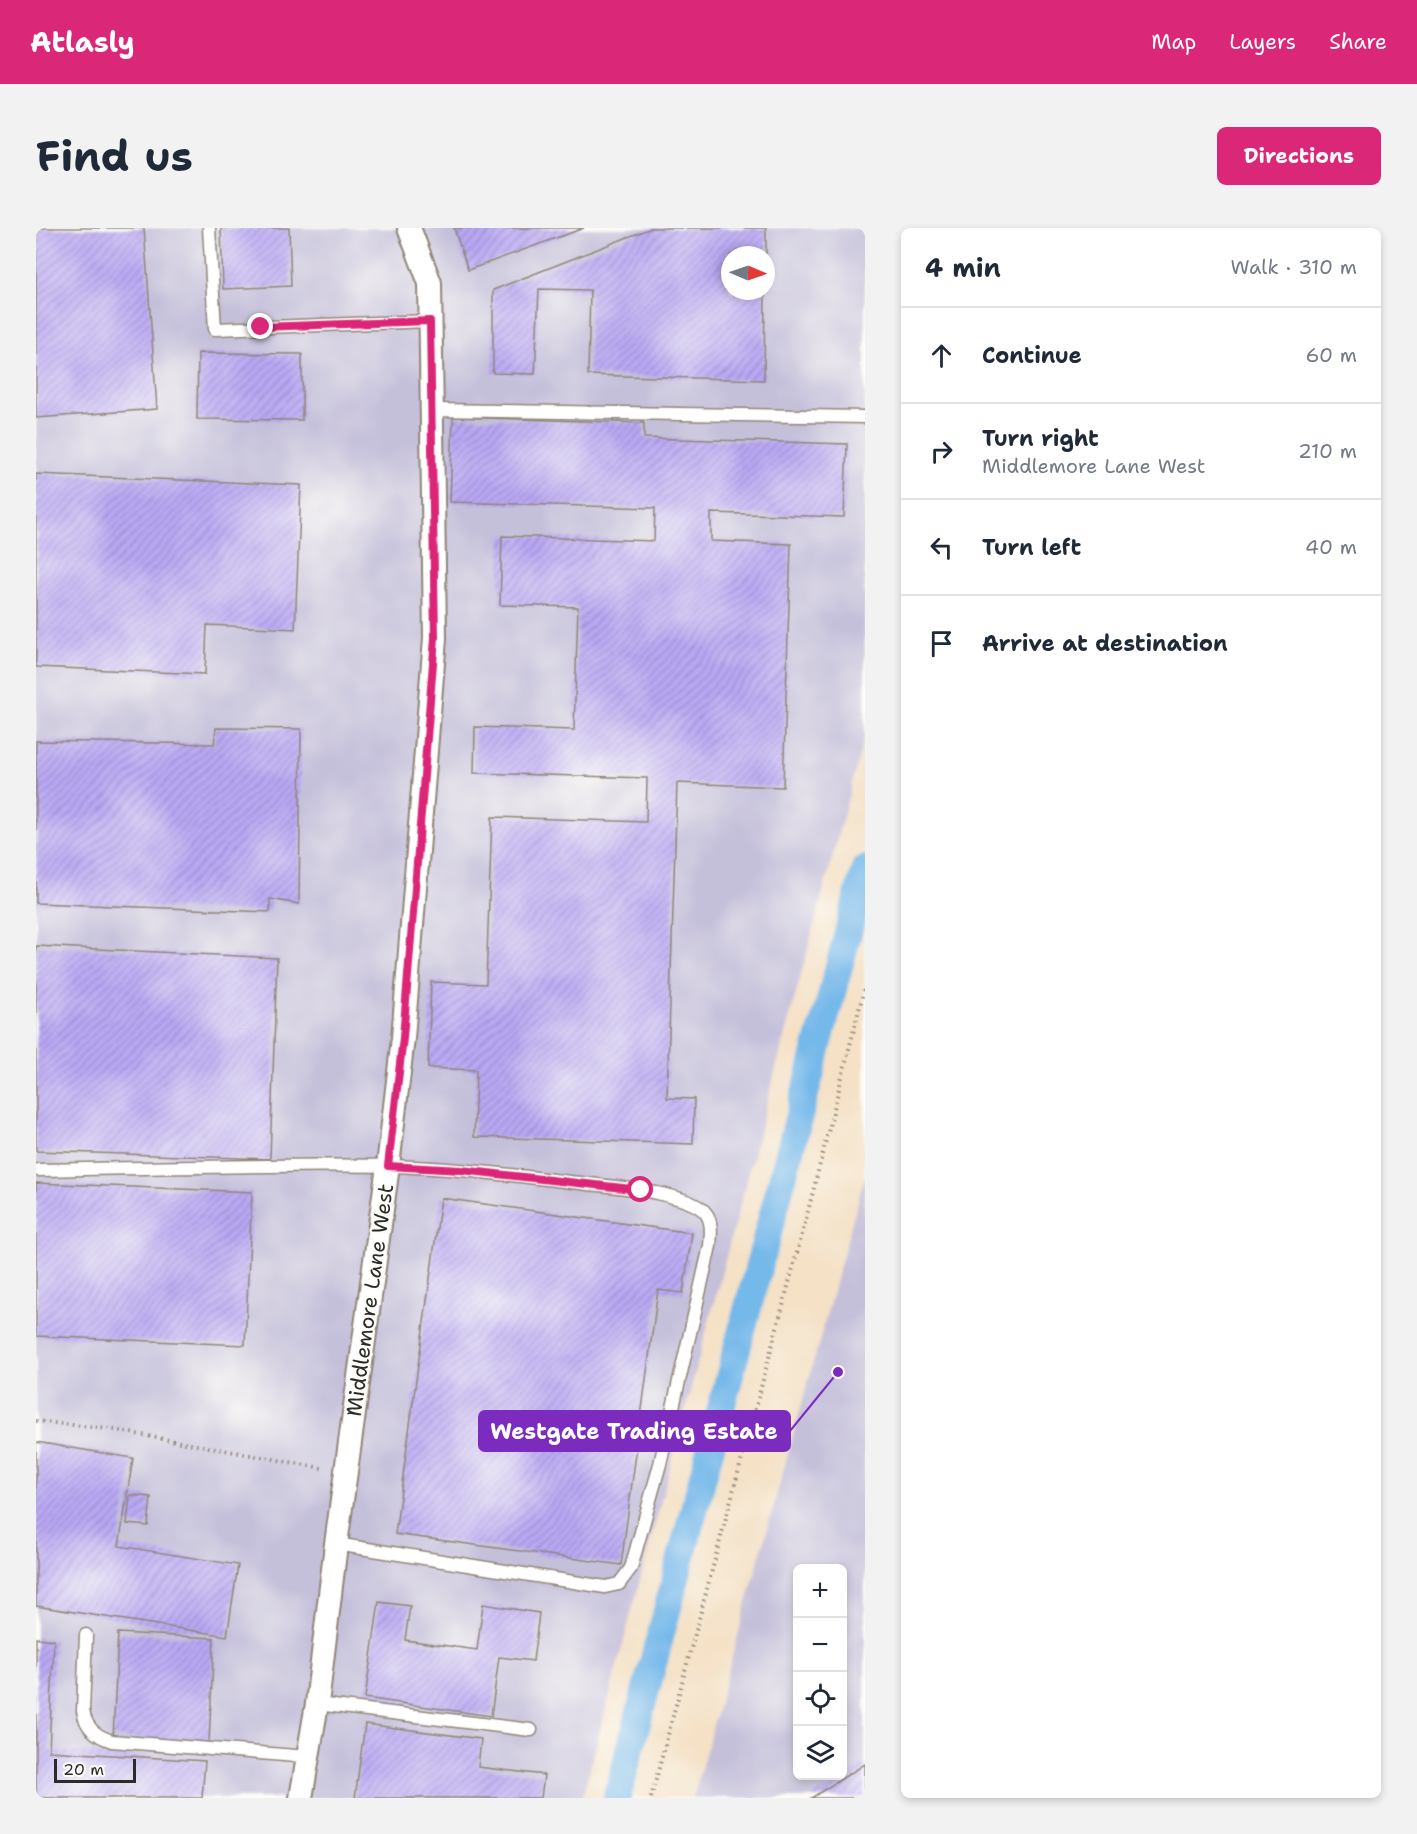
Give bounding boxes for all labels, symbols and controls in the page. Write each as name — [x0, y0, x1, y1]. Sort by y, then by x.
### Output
text: Atlasly — [30, 23, 135, 61]
text: Map — [1151, 28, 1196, 56]
text: Layers — [1229, 28, 1296, 56]
text: Share — [1329, 28, 1387, 56]
button: Directions — [1217, 127, 1381, 185]
text: Find us — [36, 128, 193, 184]
north arrow — [721, 246, 775, 300]
text: 4 min — [925, 250, 1001, 285]
text: Walk · 310 m — [1231, 254, 1357, 280]
route end — [247, 313, 273, 339]
icon: ahead — [925, 339, 958, 372]
text: Continue — [982, 341, 1082, 370]
text: 60 m — [1305, 342, 1357, 368]
text: Turn right — [982, 424, 1099, 453]
icon: right — [925, 435, 958, 468]
text: 210 m — [1298, 438, 1357, 464]
text: Middlemore Lane West — [982, 453, 1205, 479]
icon: left — [925, 531, 958, 564]
text: Turn left — [982, 533, 1081, 562]
text: 40 m — [1305, 534, 1357, 560]
icon: arrive — [925, 627, 958, 660]
text: Arrive at destination — [982, 629, 1228, 658]
route start — [627, 1176, 653, 1202]
street label: Middlemore Lane West — [340, 1182, 400, 1418]
callout: Westgate Trading Estate — [479, 1411, 790, 1451]
text: Westgate Trading Estate — [490, 1417, 778, 1446]
map controls — [793, 1564, 847, 1780]
button: + — [793, 1564, 847, 1618]
button: − — [793, 1618, 847, 1672]
button: locate — [793, 1672, 847, 1726]
button: layers — [793, 1726, 847, 1780]
scale bar — [54, 1756, 136, 1784]
text: 20 m — [63, 1759, 104, 1780]

